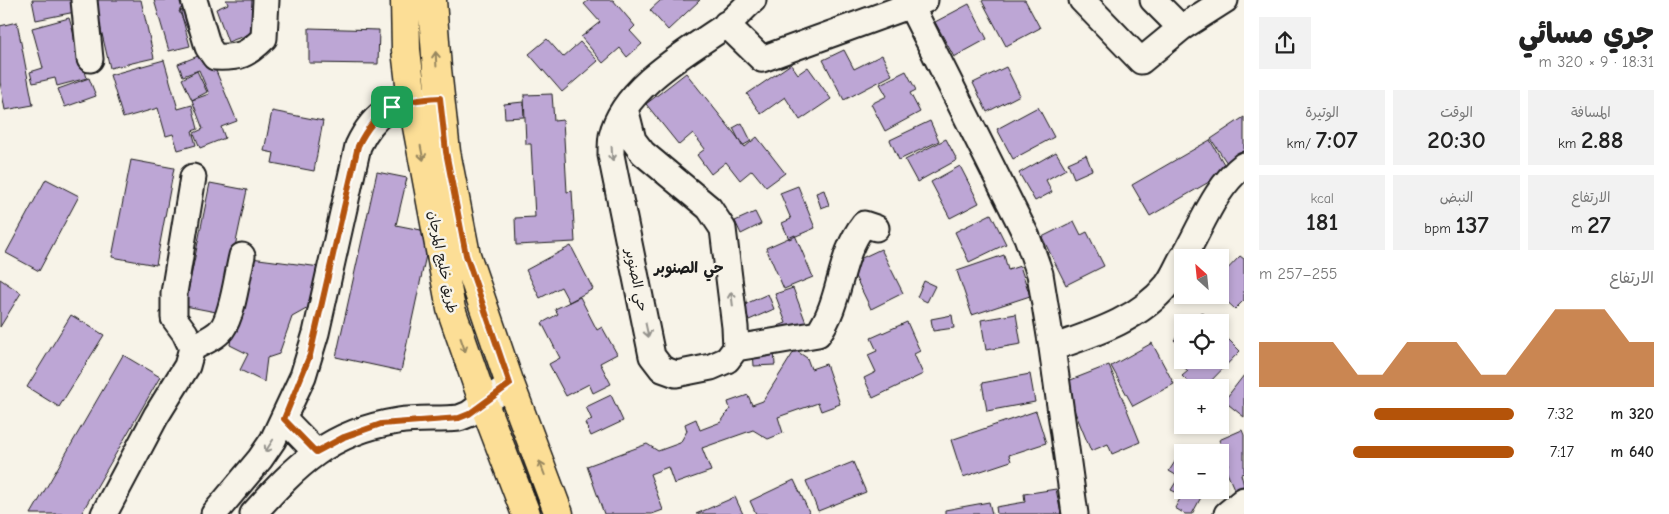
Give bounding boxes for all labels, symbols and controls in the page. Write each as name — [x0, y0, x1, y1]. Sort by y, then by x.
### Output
button: share — [1259, 17, 1311, 69]
text: جري مسائي — [1518, 18, 1654, 50]
one-way arrow — [431, 51, 441, 67]
text: 18:31 · 9 × 320 m — [1539, 53, 1654, 71]
pin — [371, 86, 413, 128]
icon: arrive — [378, 93, 406, 121]
text: الوتيرة — [1305, 104, 1339, 121]
text: الوقت — [1440, 104, 1473, 121]
text: المسافة — [1571, 104, 1611, 121]
text: 7:07 — [1316, 125, 1358, 154]
text: 20:30 — [1427, 125, 1486, 154]
text: 2.88 — [1581, 125, 1624, 154]
text: /km — [1287, 135, 1316, 152]
text: km — [1558, 135, 1581, 152]
one-way arrow — [417, 144, 427, 160]
one-way arrow — [607, 146, 617, 162]
text: النبض — [1440, 189, 1473, 206]
text: الارتفاع — [1571, 189, 1610, 206]
text: kcal — [1310, 190, 1334, 207]
text: 181 — [1306, 207, 1338, 236]
street label: طريق خليج المرجان — [423, 209, 461, 315]
text: 137 — [1455, 210, 1489, 239]
text: 27 — [1587, 210, 1611, 239]
text: bpm — [1424, 220, 1455, 237]
text: m — [1571, 220, 1587, 237]
street label: حي الصنوبر — [617, 246, 651, 314]
north arrow — [1174, 249, 1229, 304]
map controls — [1174, 249, 1229, 499]
district label: حي الصنوبر — [652, 259, 724, 282]
text: 255–257 m — [1259, 265, 1338, 283]
text: الارتفاع — [1609, 269, 1654, 287]
one-way arrow — [727, 291, 737, 307]
button: locate — [1174, 314, 1229, 369]
one-way arrow — [643, 322, 652, 338]
one-way arrow — [459, 337, 468, 352]
button: + — [1174, 379, 1229, 434]
text: 7:32 — [1547, 405, 1574, 423]
text: 320 m — [1611, 405, 1654, 423]
one-way arrow — [264, 439, 274, 453]
text: 7:17 — [1550, 443, 1574, 461]
text: 640 m — [1611, 443, 1654, 461]
button: − — [1174, 444, 1229, 499]
one-way arrow — [537, 461, 546, 477]

